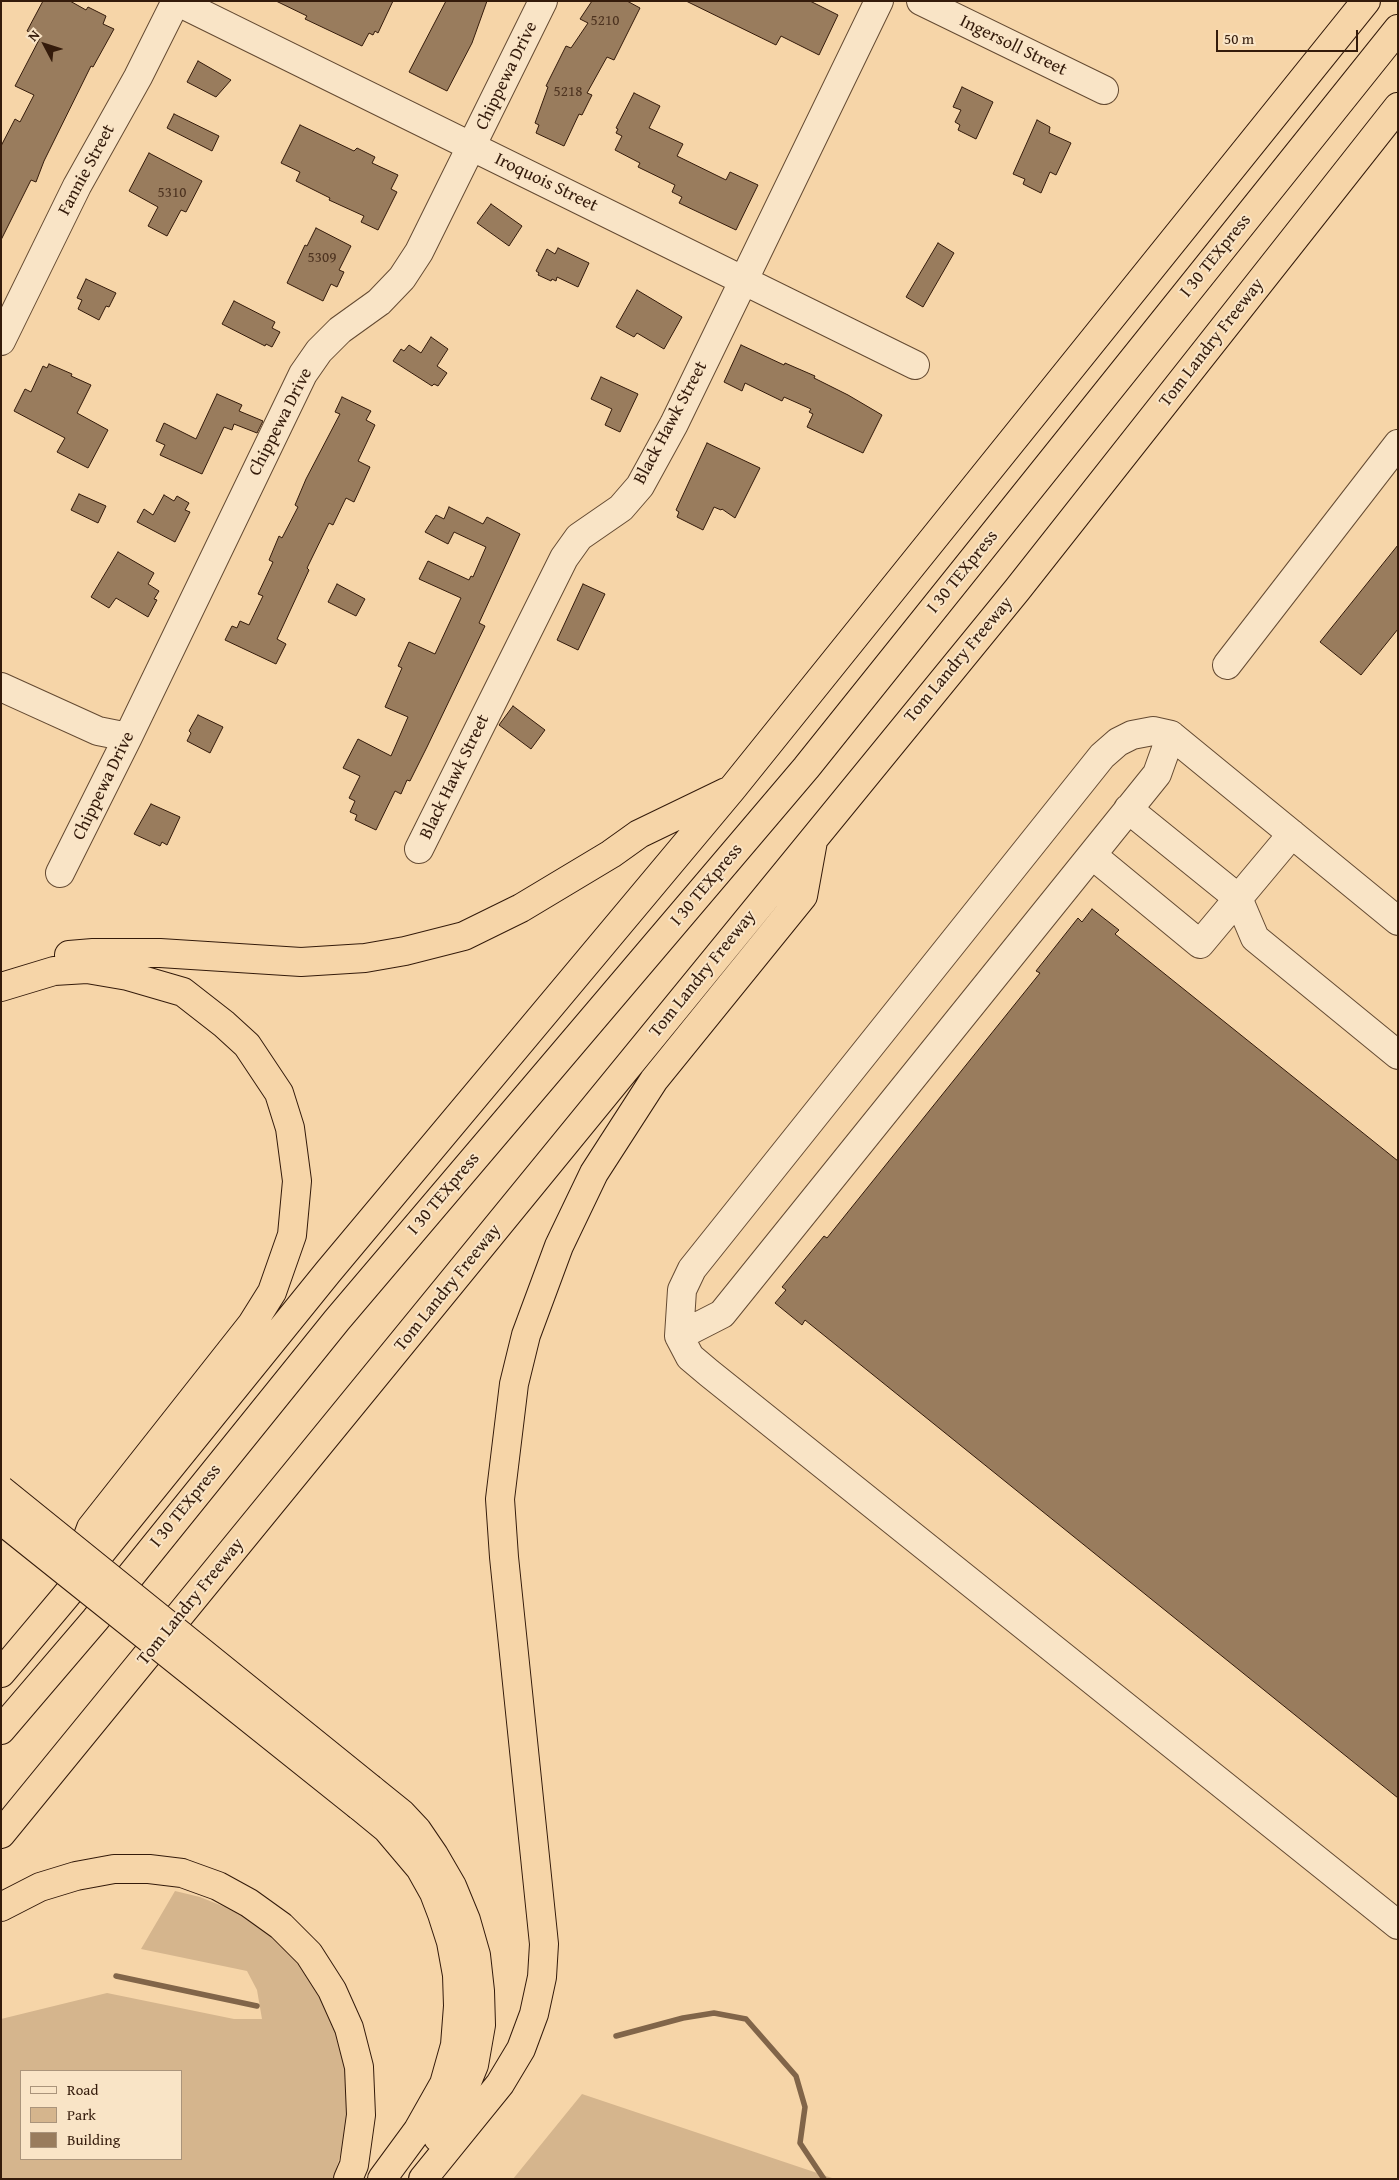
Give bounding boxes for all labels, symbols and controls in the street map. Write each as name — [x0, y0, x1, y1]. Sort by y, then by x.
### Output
street label: Ingersoll Street — [956, 11, 1070, 81]
house number: 5210 — [591, 12, 619, 30]
street label: Chippewa Drive — [471, 18, 543, 134]
north arrow — [20, 20, 70, 70]
scale bar — [1219, 20, 1362, 52]
text: N — [23, 25, 44, 45]
text: 50 m — [1224, 28, 1254, 49]
house number: 5218 — [554, 83, 582, 101]
street label: Fannie Street — [54, 121, 120, 219]
street label: Iroquois Street — [491, 149, 601, 217]
house number: 5310 — [158, 184, 186, 202]
street label: I 30 TEXpress — [1176, 210, 1256, 302]
house number: 5309 — [308, 249, 336, 267]
street label: Tom Landry Freeway — [1155, 274, 1269, 412]
street label: Black Hawk Street — [629, 358, 713, 488]
street label: Chippewa Drive — [245, 364, 317, 480]
street label: I 30 TEXpress — [923, 526, 1003, 618]
street label: Tom Landry Freeway — [900, 593, 1018, 727]
street label: Black Hawk Street — [415, 711, 495, 843]
street label: Chippewa Drive — [68, 728, 140, 844]
street label: I 30 TEXpress — [666, 839, 748, 931]
street label: Tom Landry Freeway — [645, 906, 761, 1042]
street label: I 30 TEXpress — [403, 1148, 485, 1240]
street label: Tom Landry Freeway — [390, 1220, 506, 1356]
street label: I 30 TEXpress — [146, 1460, 226, 1552]
street label: Tom Landry Freeway — [133, 1534, 249, 1670]
legend — [20, 2070, 182, 2160]
text: Road — [67, 2079, 98, 2100]
text: Park — [67, 2104, 96, 2125]
text: Building — [67, 2129, 120, 2150]

